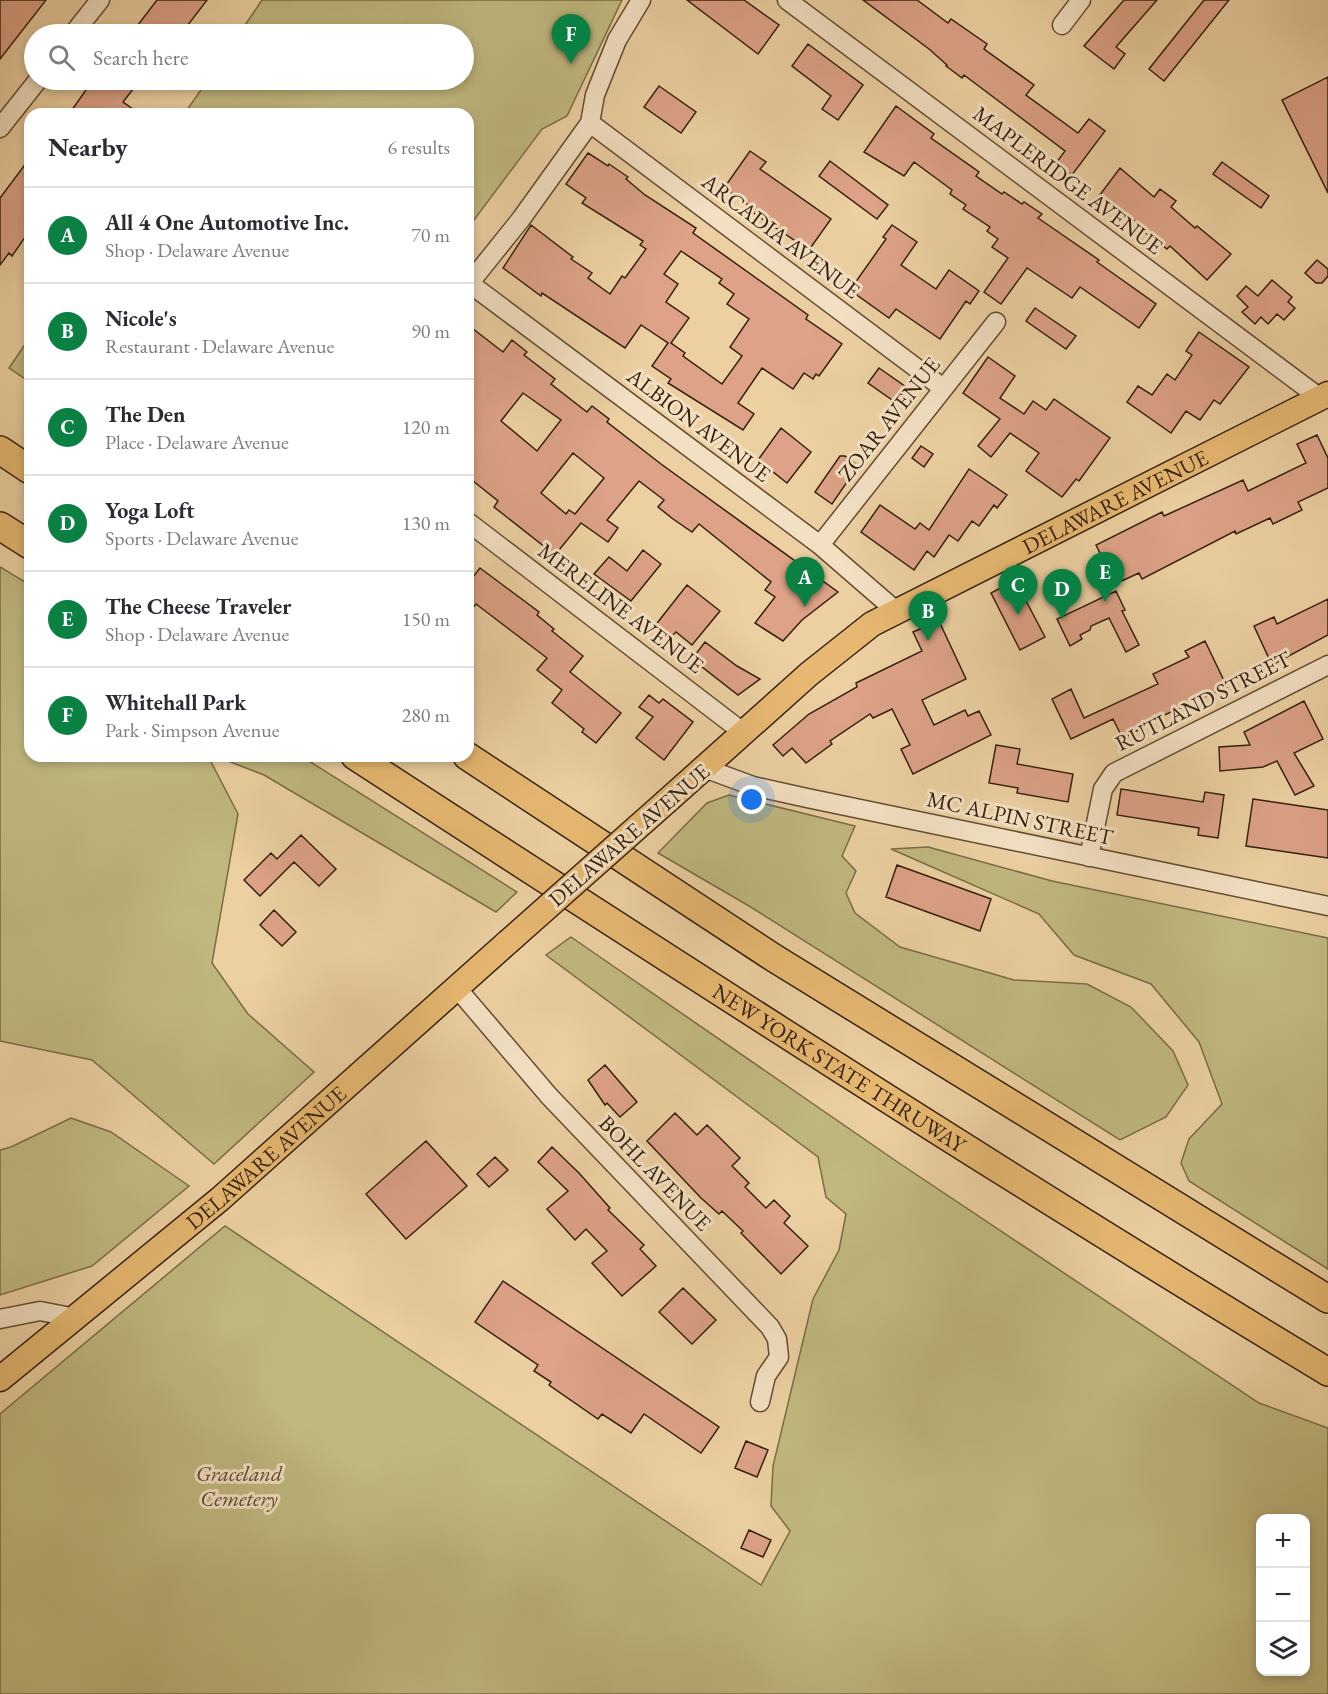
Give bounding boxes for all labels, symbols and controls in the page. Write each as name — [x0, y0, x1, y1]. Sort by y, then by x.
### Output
pin: F — [552, 14, 590, 64]
search box — [24, 24, 474, 90]
icon: search — [45, 41, 78, 74]
text: Search here — [93, 43, 188, 72]
street label: MAPLERIDGE AVENUE — [967, 99, 1169, 261]
text: Nearby — [48, 130, 128, 164]
text: 6 results — [387, 134, 450, 160]
street label: ARCADIA AVENUE — [695, 166, 866, 305]
text: All 4 One Automotive Inc. — [105, 208, 349, 237]
text: A — [60, 222, 75, 248]
text: 70 m — [411, 222, 450, 248]
text: Shop · Delaware Avenue — [105, 237, 289, 263]
text: Nicole's — [105, 304, 177, 333]
text: B — [61, 318, 74, 344]
text: 90 m — [411, 318, 450, 344]
text: Restaurant · Delaware Avenue — [105, 333, 334, 359]
street label: ZOAR AVENUE — [831, 351, 947, 487]
street label: ALBION AVENUE — [621, 361, 777, 488]
text: The Den — [105, 400, 185, 429]
text: C — [60, 414, 75, 440]
text: 120 m — [402, 414, 450, 440]
text: Place · Delaware Avenue — [105, 429, 289, 455]
street label: DELAWARE AVENUE — [1017, 442, 1213, 560]
text: Yoga Loft — [105, 496, 195, 525]
text: D — [60, 510, 75, 536]
text: 130 m — [402, 510, 450, 536]
text: Sports · Delaware Avenue — [105, 525, 299, 551]
street label: MERELINE AVENUE — [532, 536, 710, 680]
pin: E — [1086, 552, 1124, 602]
pin: A — [786, 558, 824, 607]
pin: C — [998, 566, 1038, 615]
pin: D — [1042, 570, 1082, 619]
text: The Cheese Traveler — [105, 592, 291, 621]
pin: B — [908, 592, 948, 641]
text: E — [62, 606, 73, 632]
text: 150 m — [402, 606, 450, 632]
text: Shop · Delaware Avenue — [105, 621, 289, 647]
street label: RUTLAND STREET — [1110, 644, 1296, 758]
text: Whitehall Park — [105, 688, 246, 717]
text: F — [62, 702, 73, 728]
text: 280 m — [402, 702, 450, 728]
text: Park · Simpson Avenue — [105, 717, 280, 743]
street label: DELAWARE AVENUE — [542, 757, 716, 913]
street label: MC ALPIN STREET — [924, 784, 1116, 852]
your location — [737, 785, 766, 814]
street label: NEW YORK STATE THRUWAY — [707, 976, 972, 1160]
street label: DELAWARE AVENUE — [179, 1079, 352, 1236]
street label: BOHL AVENUE — [592, 1109, 718, 1237]
park label: Graceland Cemetery — [196, 1459, 283, 1513]
map controls — [1256, 1514, 1310, 1676]
button: + — [1256, 1514, 1310, 1568]
button: − — [1256, 1568, 1310, 1622]
button: layers — [1256, 1622, 1310, 1676]

